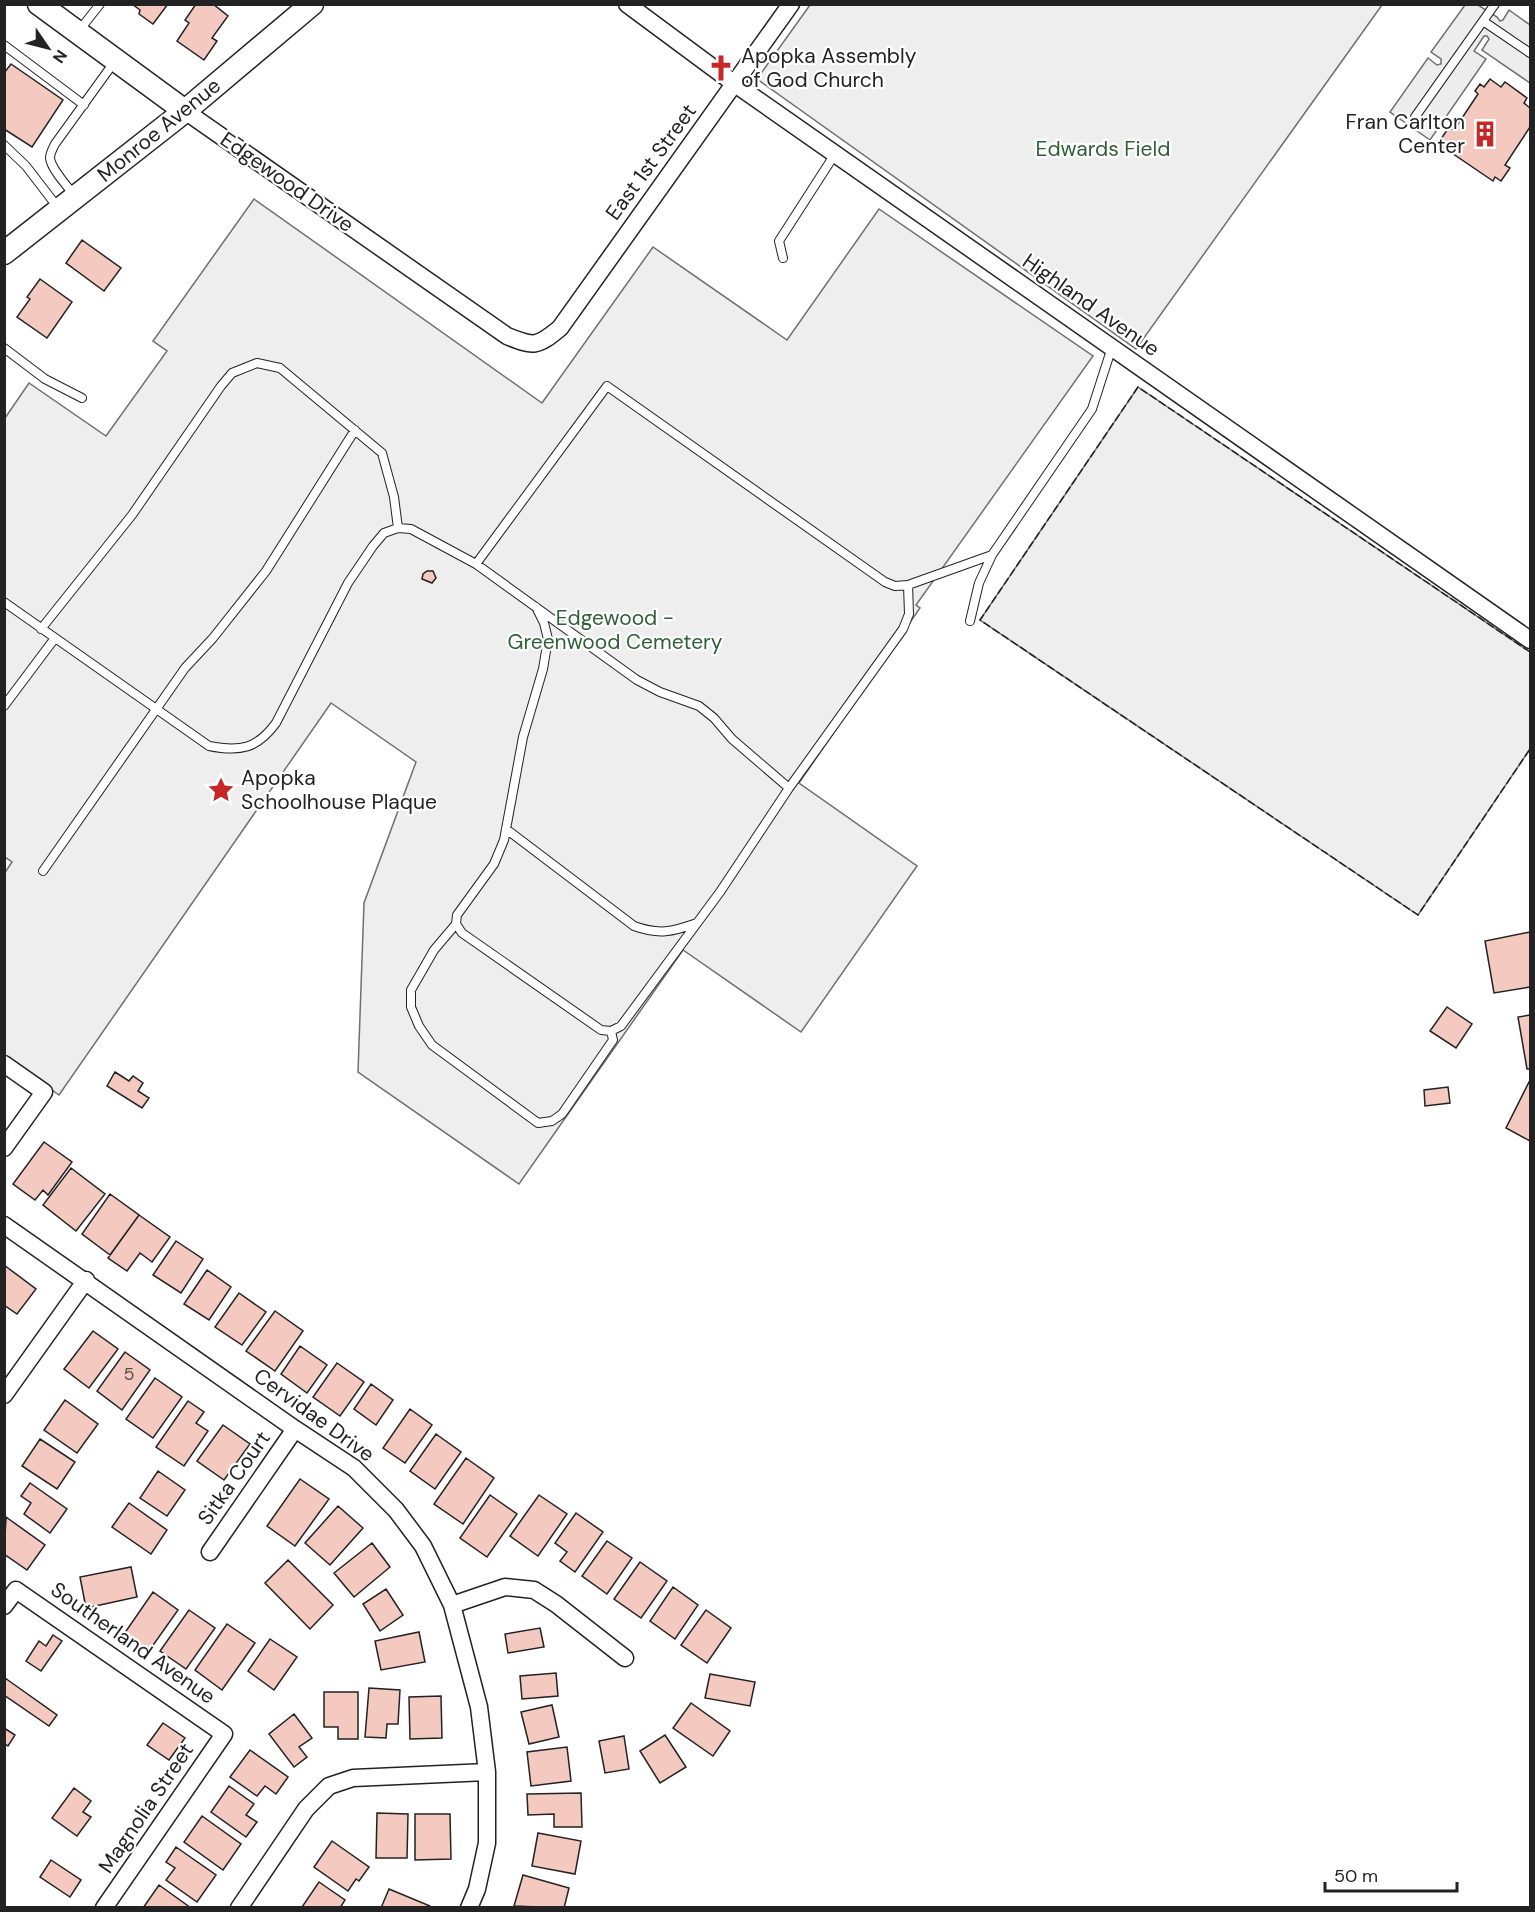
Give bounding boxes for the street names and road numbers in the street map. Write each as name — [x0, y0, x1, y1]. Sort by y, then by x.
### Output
street label: Monroe Avenue — [92, 72, 226, 188]
street label: East 1st Street — [599, 98, 703, 226]
street label: Edgewood Drive — [215, 126, 359, 238]
street label: Highland Avenue — [1017, 247, 1165, 363]
street label: Cervidae Drive — [248, 1362, 380, 1468]
street label: Sitka Court — [191, 1426, 277, 1530]
street label: Southerland Avenue — [45, 1576, 221, 1710]
street label: Magnolia Street — [92, 1737, 200, 1879]

